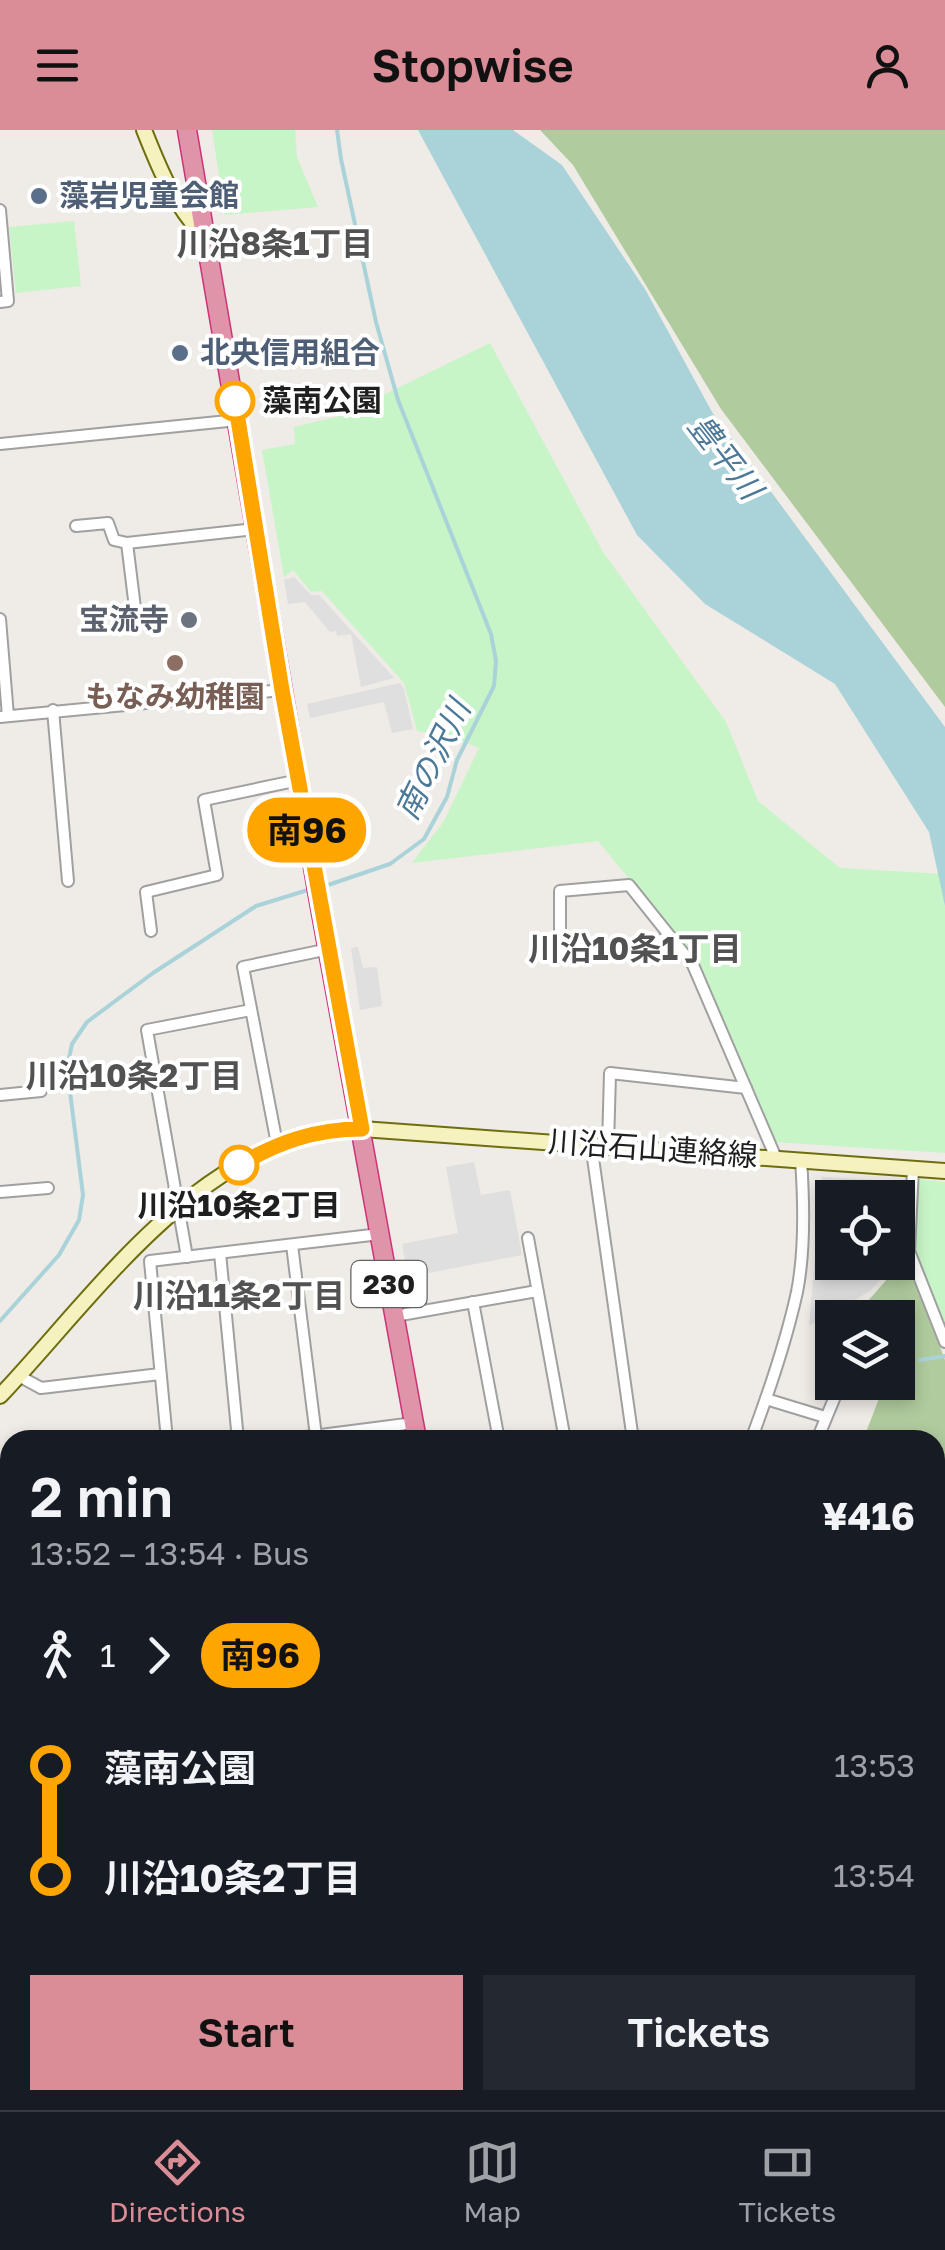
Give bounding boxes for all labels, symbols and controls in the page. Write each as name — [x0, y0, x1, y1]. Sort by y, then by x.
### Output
icon: menu — [30, 38, 85, 93]
text: Stopwise — [372, 38, 574, 92]
icon: person — [860, 38, 915, 93]
place label: 藻岩児童会館 — [59, 177, 239, 213]
marker: 藻岩児童会館 — [28, 185, 50, 207]
district label: 川沿8条1丁目 — [177, 224, 373, 262]
place label: 北央信用組合 — [200, 334, 380, 370]
marker: 北央信用組合 — [169, 342, 191, 364]
marker: 藻南公園 — [216, 382, 254, 420]
place label: 藻南公園 — [262, 382, 382, 418]
water label: 豊平川 — [681, 407, 772, 508]
place label: 宝流寺 — [79, 601, 169, 637]
marker: 宝流寺 — [178, 609, 200, 631]
marker: もなみ幼稚園 — [164, 652, 186, 674]
place label: もなみ幼稚園 — [85, 678, 265, 714]
water label: 南の沢川 — [387, 691, 479, 825]
line badge: 南96 — [250, 798, 364, 862]
text: 南96 — [267, 809, 347, 851]
district label: 川沿10条1丁目 — [528, 929, 742, 967]
district label: 川沿10条2丁目 — [26, 1056, 242, 1094]
street label: 川沿石山連絡線 — [547, 1123, 759, 1173]
marker: 川沿10条2丁目 — [220, 1146, 258, 1184]
map controls — [815, 1180, 915, 1400]
button: locate — [815, 1180, 915, 1280]
place label: 川沿10条2丁目 — [137, 1187, 341, 1223]
road number: 230 — [352, 1261, 426, 1307]
district label: 川沿11条2丁目 — [133, 1276, 345, 1314]
button: layers — [815, 1300, 915, 1400]
text: 2 min — [30, 1463, 173, 1529]
text: ¥416 — [822, 1493, 915, 1538]
text: 13:52 – 13:54 · Bus — [30, 1534, 309, 1572]
icon: walk — [30, 1628, 85, 1683]
icon: forward — [131, 1628, 186, 1683]
text: 南96 — [221, 1634, 300, 1676]
text: 1 — [100, 1636, 116, 1674]
text: 藻南公園 — [104, 1745, 256, 1790]
text: 13:53 — [834, 1746, 915, 1784]
text: 川沿10条2丁目 — [104, 1855, 361, 1900]
text: 13:54 — [833, 1856, 915, 1894]
button: Start — [30, 1975, 463, 2090]
button: Tickets — [483, 1975, 915, 2090]
tab: Directions — [109, 2135, 246, 2228]
tab: Map — [464, 2135, 521, 2228]
tab: Tickets — [738, 2135, 836, 2228]

